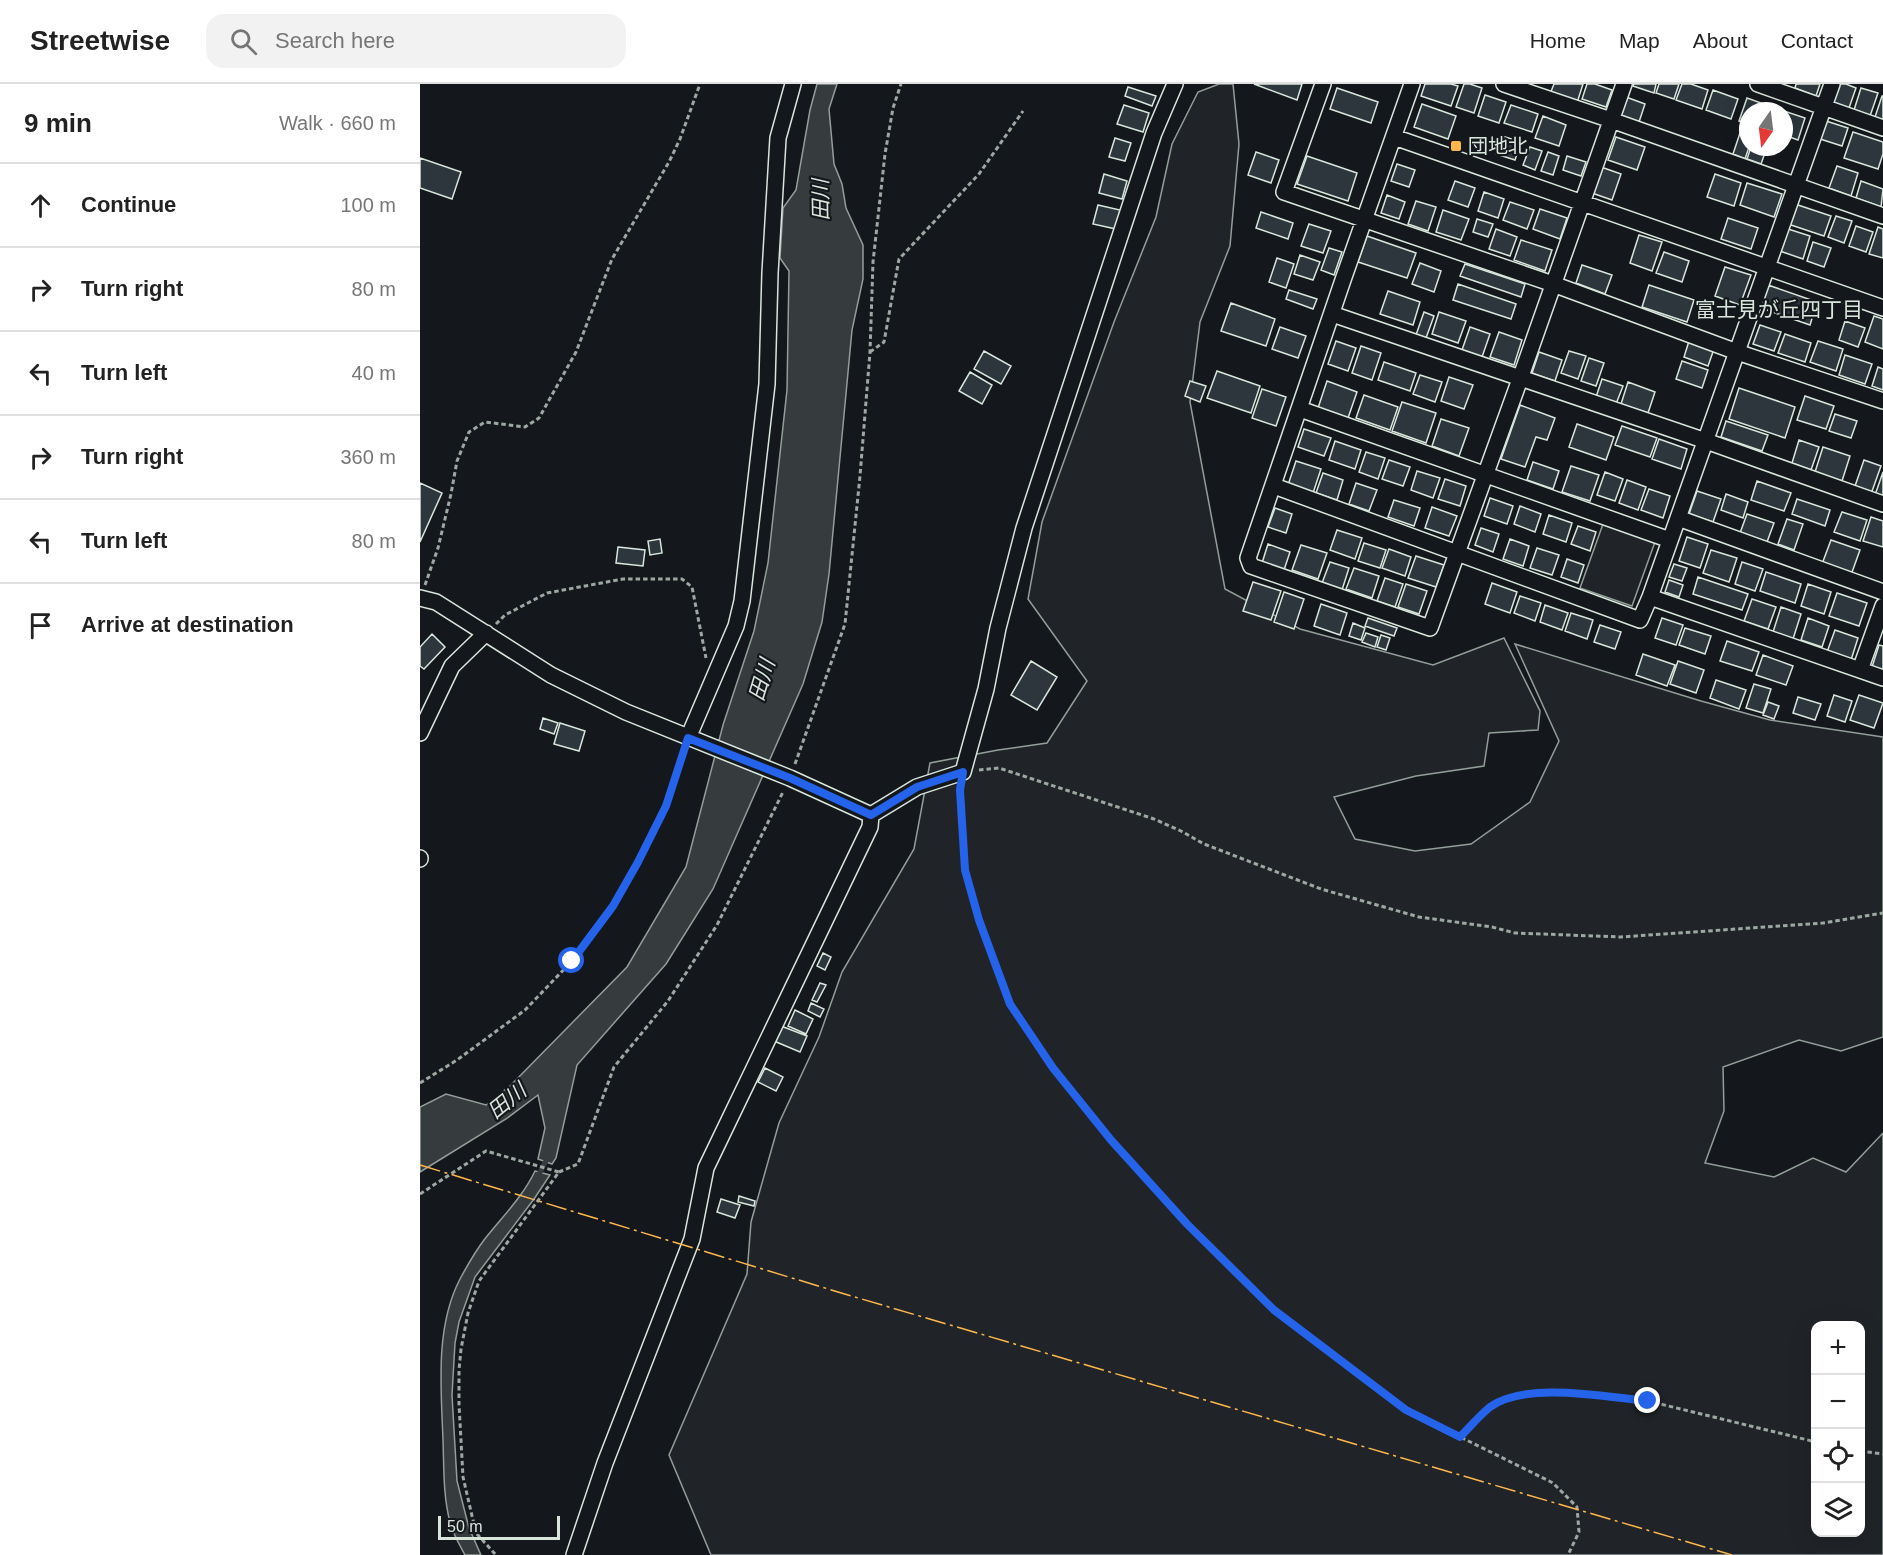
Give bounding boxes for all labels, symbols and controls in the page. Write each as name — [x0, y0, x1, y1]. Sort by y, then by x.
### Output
search box — [206, 14, 626, 68]
text: Streetwise — [30, 25, 170, 56]
icon: search — [227, 25, 260, 58]
text: Search here — [275, 28, 395, 53]
text: Home — [1530, 29, 1586, 52]
text: Map — [1619, 29, 1660, 52]
text: About — [1693, 29, 1748, 52]
text: Contact — [1781, 29, 1853, 52]
north arrow — [1739, 102, 1793, 156]
text: 9 min — [24, 108, 92, 138]
text: Walk · 660 m — [279, 112, 396, 134]
place label: 団地北 — [1468, 135, 1528, 157]
marker: 団地北 — [1449, 139, 1463, 153]
water label: 田川 — [809, 177, 832, 221]
icon: ahead — [24, 189, 57, 222]
text: Continue — [81, 192, 176, 217]
text: 100 m — [340, 194, 396, 216]
icon: right — [24, 273, 57, 306]
text: Turn right — [81, 276, 183, 301]
text: 80 m — [352, 278, 396, 300]
district label: 富士見が丘四丁目 — [1695, 298, 1863, 321]
icon: left — [24, 357, 57, 390]
text: Turn left — [81, 360, 167, 385]
text: 40 m — [352, 362, 396, 384]
icon: right — [24, 441, 57, 474]
text: Turn right — [81, 444, 183, 469]
text: 360 m — [340, 446, 396, 468]
icon: left — [24, 525, 57, 558]
text: Turn left — [81, 528, 167, 553]
text: 80 m — [352, 530, 396, 552]
icon: arrive — [24, 609, 57, 642]
text: Arrive at destination — [81, 612, 294, 637]
water label: 田川 — [744, 654, 779, 703]
route start — [558, 947, 584, 973]
water label: 田川 — [483, 1077, 532, 1123]
map controls — [1811, 1321, 1865, 1537]
button: + — [1811, 1321, 1865, 1375]
button: − — [1811, 1375, 1865, 1429]
route end — [1634, 1387, 1660, 1413]
button: locate — [1811, 1429, 1865, 1483]
button: layers — [1811, 1483, 1865, 1537]
scale bar — [438, 1513, 560, 1540]
text: 50 m — [447, 1518, 483, 1535]

